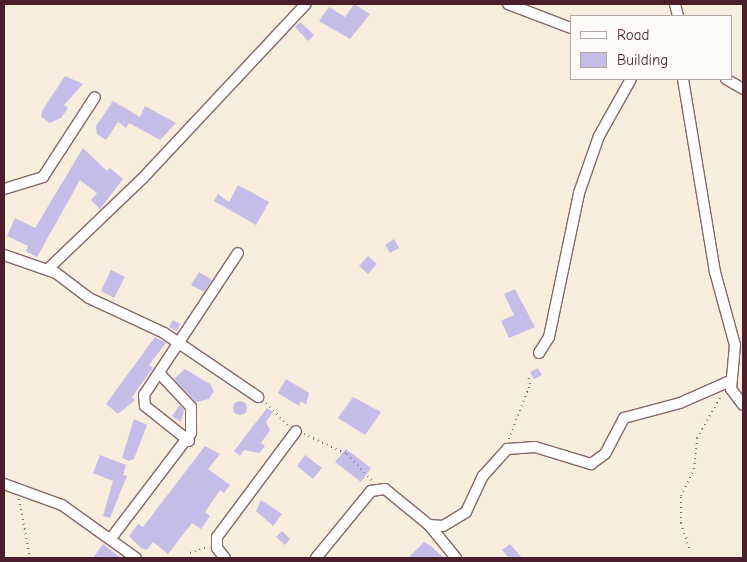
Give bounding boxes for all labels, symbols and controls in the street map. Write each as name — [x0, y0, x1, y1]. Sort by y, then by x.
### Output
legend — [570, 15, 732, 80]
text: Road — [617, 26, 649, 44]
text: Building — [617, 51, 668, 69]

